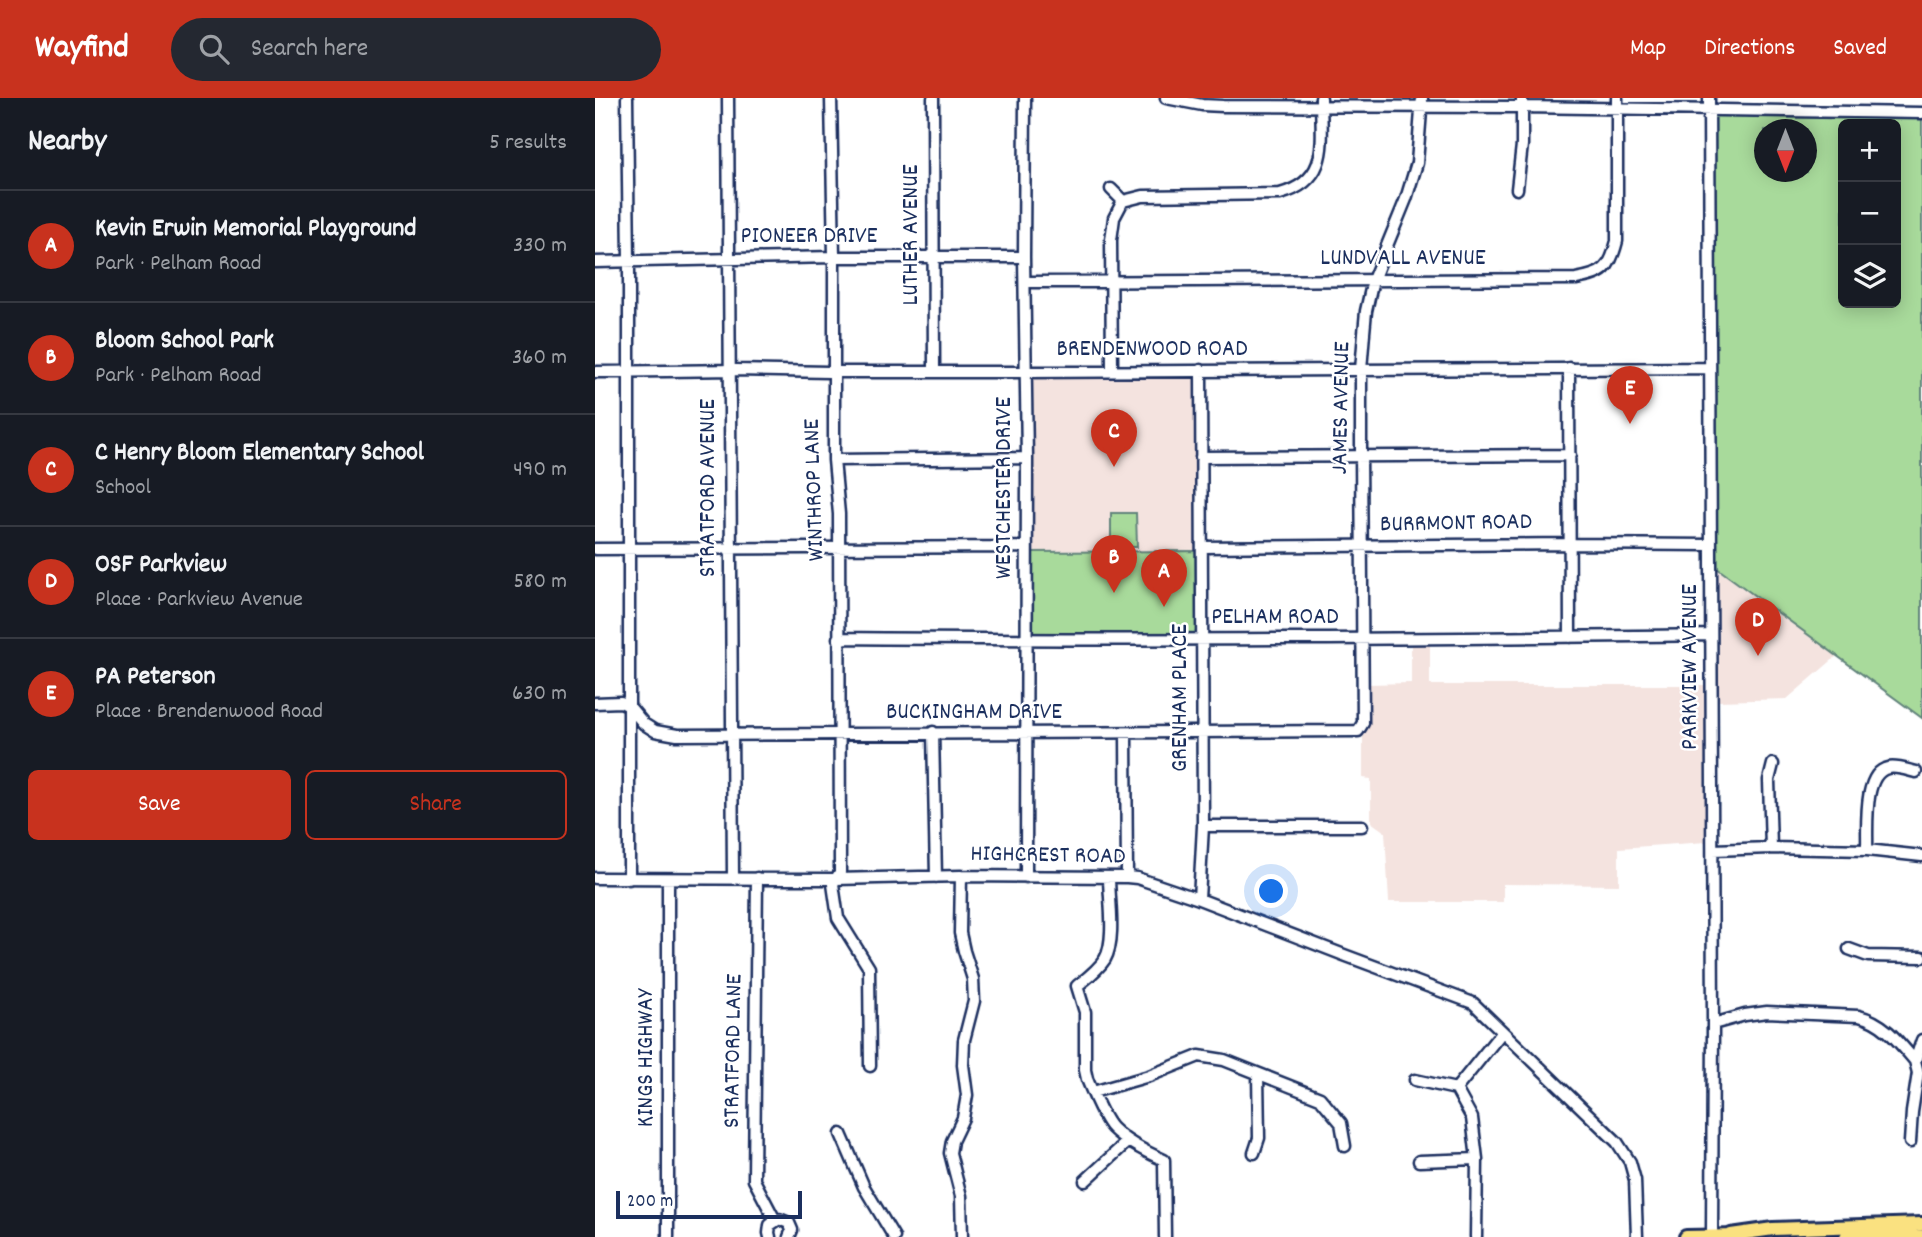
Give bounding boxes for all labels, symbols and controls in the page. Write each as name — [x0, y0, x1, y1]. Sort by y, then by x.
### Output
search box — [171, 18, 661, 81]
text: Wayfind — [35, 26, 129, 73]
icon: search — [195, 30, 233, 68]
text: Search here — [251, 31, 368, 68]
text: Map — [1630, 32, 1666, 66]
text: Directions — [1704, 32, 1795, 66]
text: Saved — [1833, 32, 1887, 66]
north arrow — [1754, 119, 1817, 182]
map controls — [1838, 119, 1901, 308]
button: + — [1838, 119, 1901, 182]
text: Nearby — [28, 122, 106, 165]
text: 5 results — [489, 127, 567, 160]
street label: LUTHER AVENUE — [895, 164, 929, 306]
button: − — [1838, 182, 1901, 245]
text: Kevin Erwin Memorial Playground — [95, 211, 417, 248]
street label: PIONEER DRIVE — [741, 220, 878, 254]
text: A — [45, 230, 57, 263]
text: 330 m — [513, 230, 567, 263]
street label: LUNDVALL AVENUE — [1320, 242, 1486, 276]
button: layers — [1838, 245, 1901, 308]
text: Park · Pelham Road — [95, 248, 261, 281]
text: Bloom School Park — [95, 323, 274, 360]
street label: BRENDENWOOD ROAD — [1056, 333, 1248, 367]
street label: JAMES AVENUE — [1324, 341, 1360, 475]
text: B — [46, 342, 56, 375]
text: 360 m — [512, 342, 567, 375]
text: Park · Pelham Road — [95, 360, 261, 393]
pin: E — [1607, 366, 1653, 424]
street label: WESTCHESTER DRIVE — [988, 397, 1022, 579]
street label: STRATFORD AVENUE — [692, 399, 726, 577]
pin: C — [1091, 409, 1137, 467]
street label: WINTHROP LANE — [796, 418, 834, 562]
text: C Henry Bloom Elementary School — [95, 435, 424, 472]
text: C — [45, 454, 57, 487]
text: 490 m — [513, 454, 567, 487]
text: School — [95, 472, 151, 505]
street label: BURRMONT ROAD — [1380, 506, 1532, 542]
pin: B — [1091, 535, 1137, 593]
text: OSF Parkview — [95, 547, 227, 584]
pin: A — [1141, 549, 1187, 607]
text: D — [45, 566, 57, 599]
text: 580 m — [514, 566, 567, 599]
text: Place · Parkview Avenue — [95, 584, 303, 617]
street label: PARKVIEW AVENUE — [1674, 584, 1708, 750]
pin: D — [1735, 598, 1781, 656]
street label: PELHAM ROAD — [1211, 601, 1339, 635]
street label: GRENHAM PLACE — [1164, 624, 1198, 772]
text: PA Peterson — [95, 659, 215, 696]
text: E — [46, 678, 56, 711]
text: 630 m — [512, 678, 567, 711]
text: Place · Brendenwood Road — [95, 696, 323, 729]
street label: BUCKINGHAM DRIVE — [886, 696, 1062, 730]
button: Save — [28, 770, 291, 840]
button: Share — [305, 770, 567, 840]
street label: HIGHCREST ROAD — [970, 838, 1126, 874]
your location — [1254, 874, 1288, 908]
street label: STRATFORD LANE — [716, 973, 752, 1128]
street label: KINGS HIGHWAY — [630, 988, 664, 1127]
scale bar — [616, 1188, 801, 1220]
text: 200 m — [627, 1189, 673, 1216]

